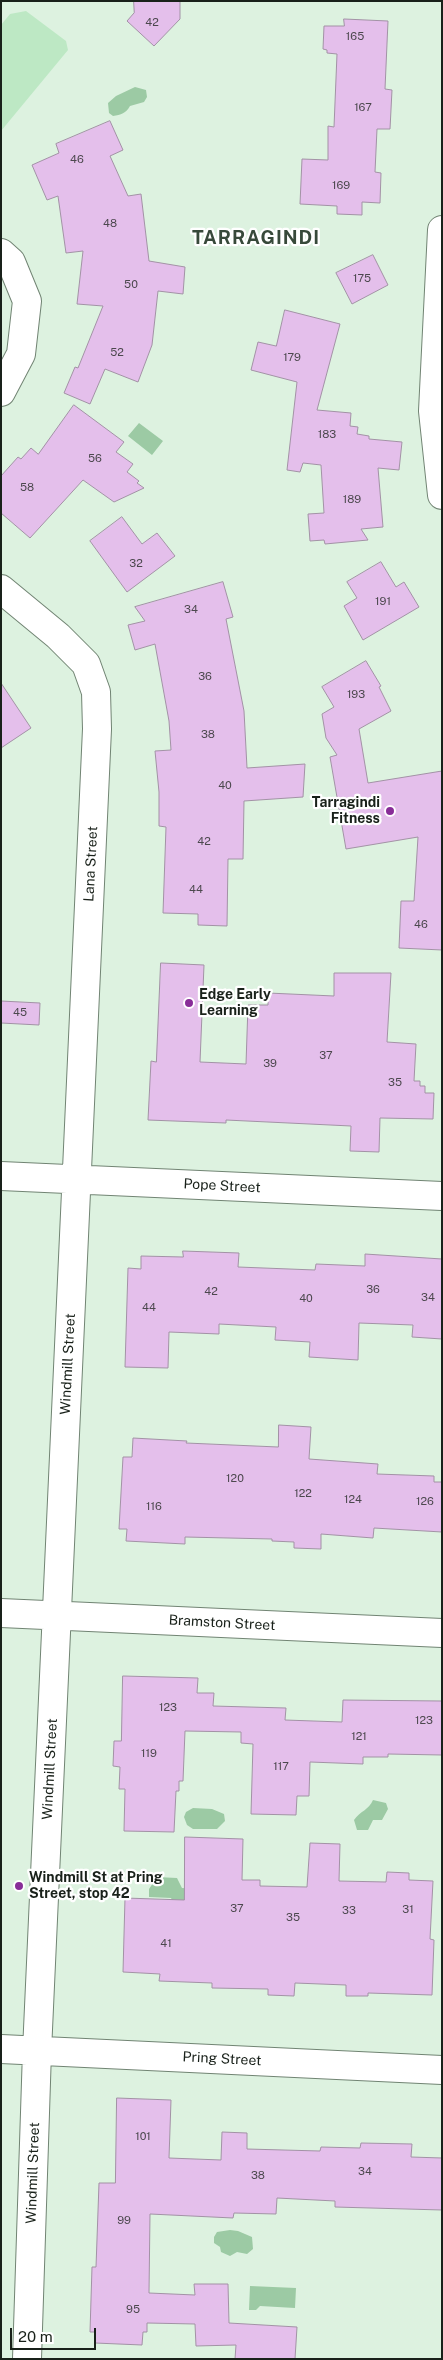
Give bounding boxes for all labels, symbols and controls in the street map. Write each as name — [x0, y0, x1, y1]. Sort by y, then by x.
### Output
house number: 42 — [145, 16, 159, 30]
house number: 165 — [346, 30, 364, 44]
house number: 167 — [354, 101, 372, 115]
house number: 46 — [70, 153, 84, 167]
house number: 169 — [332, 179, 350, 193]
house number: 48 — [103, 217, 117, 231]
district label: TARRAGINDI — [191, 227, 321, 249]
house number: 175 — [353, 272, 371, 286]
house number: 50 — [124, 278, 138, 292]
house number: 52 — [110, 346, 124, 360]
house number: 179 — [283, 351, 301, 365]
house number: 183 — [318, 428, 336, 442]
house number: 56 — [88, 452, 102, 466]
house number: 58 — [20, 481, 34, 495]
house number: 189 — [343, 493, 361, 507]
house number: 32 — [129, 557, 143, 571]
house number: 191 — [375, 595, 391, 609]
house number: 34 — [184, 603, 198, 617]
house number: 36 — [198, 670, 212, 684]
house number: 193 — [347, 688, 365, 702]
house number: 38 — [201, 728, 215, 742]
house number: 40 — [218, 779, 232, 793]
place label: Tarragindi Fitness — [312, 795, 380, 828]
marker: Tarragindi Fitness — [384, 805, 396, 817]
street label: Lana Street — [81, 826, 101, 902]
house number: 42 — [197, 835, 211, 849]
house number: 44 — [189, 883, 203, 897]
house number: 46 — [414, 918, 428, 932]
place label: Edge Early Learning — [199, 987, 271, 1020]
marker: Edge Early Learning — [183, 997, 195, 1009]
house number: 45 — [13, 1006, 27, 1020]
house number: 37 — [319, 1049, 333, 1063]
house number: 39 — [263, 1057, 277, 1071]
house number: 35 — [388, 1076, 402, 1090]
street label: Pope Street — [183, 1176, 261, 1196]
house number: 36 — [366, 1283, 380, 1297]
house number: 42 — [204, 1285, 218, 1299]
house number: 34 — [421, 1291, 435, 1305]
house number: 40 — [299, 1292, 313, 1306]
house number: 44 — [142, 1301, 156, 1315]
street label: Windmill Street — [57, 1313, 79, 1415]
house number: 120 — [226, 1472, 244, 1486]
house number: 122 — [294, 1487, 312, 1501]
house number: 124 — [344, 1493, 362, 1507]
house number: 126 — [416, 1495, 434, 1509]
house number: 116 — [146, 1500, 162, 1514]
street label: Bramston Street — [168, 1612, 276, 1634]
house number: 123 — [159, 1701, 177, 1715]
house number: 123 — [415, 1714, 433, 1728]
street label: Windmill Street — [39, 1718, 61, 1820]
house number: 121 — [351, 1730, 367, 1744]
house number: 119 — [141, 1747, 157, 1761]
house number: 117 — [273, 1760, 289, 1774]
place label: Windmill St at Pring Street, stop 42 — [29, 1870, 163, 1902]
marker: Windmill St at Pring Street, stop 42 — [13, 1880, 25, 1892]
house number: 37 — [230, 1902, 244, 1916]
house number: 31 — [402, 1903, 414, 1917]
house number: 33 — [342, 1904, 356, 1918]
house number: 35 — [286, 1911, 300, 1925]
house number: 41 — [160, 1937, 172, 1951]
street label: Pring Street — [182, 2049, 262, 2069]
street label: Windmill Street — [23, 2122, 43, 2224]
house number: 101 — [135, 2130, 151, 2144]
house number: 34 — [358, 2165, 372, 2179]
house number: 38 — [251, 2169, 265, 2183]
house number: 99 — [117, 2214, 131, 2228]
house number: 95 — [126, 2303, 140, 2317]
scale bar — [12, 2318, 99, 2350]
text: 20 m — [18, 2328, 53, 2345]

